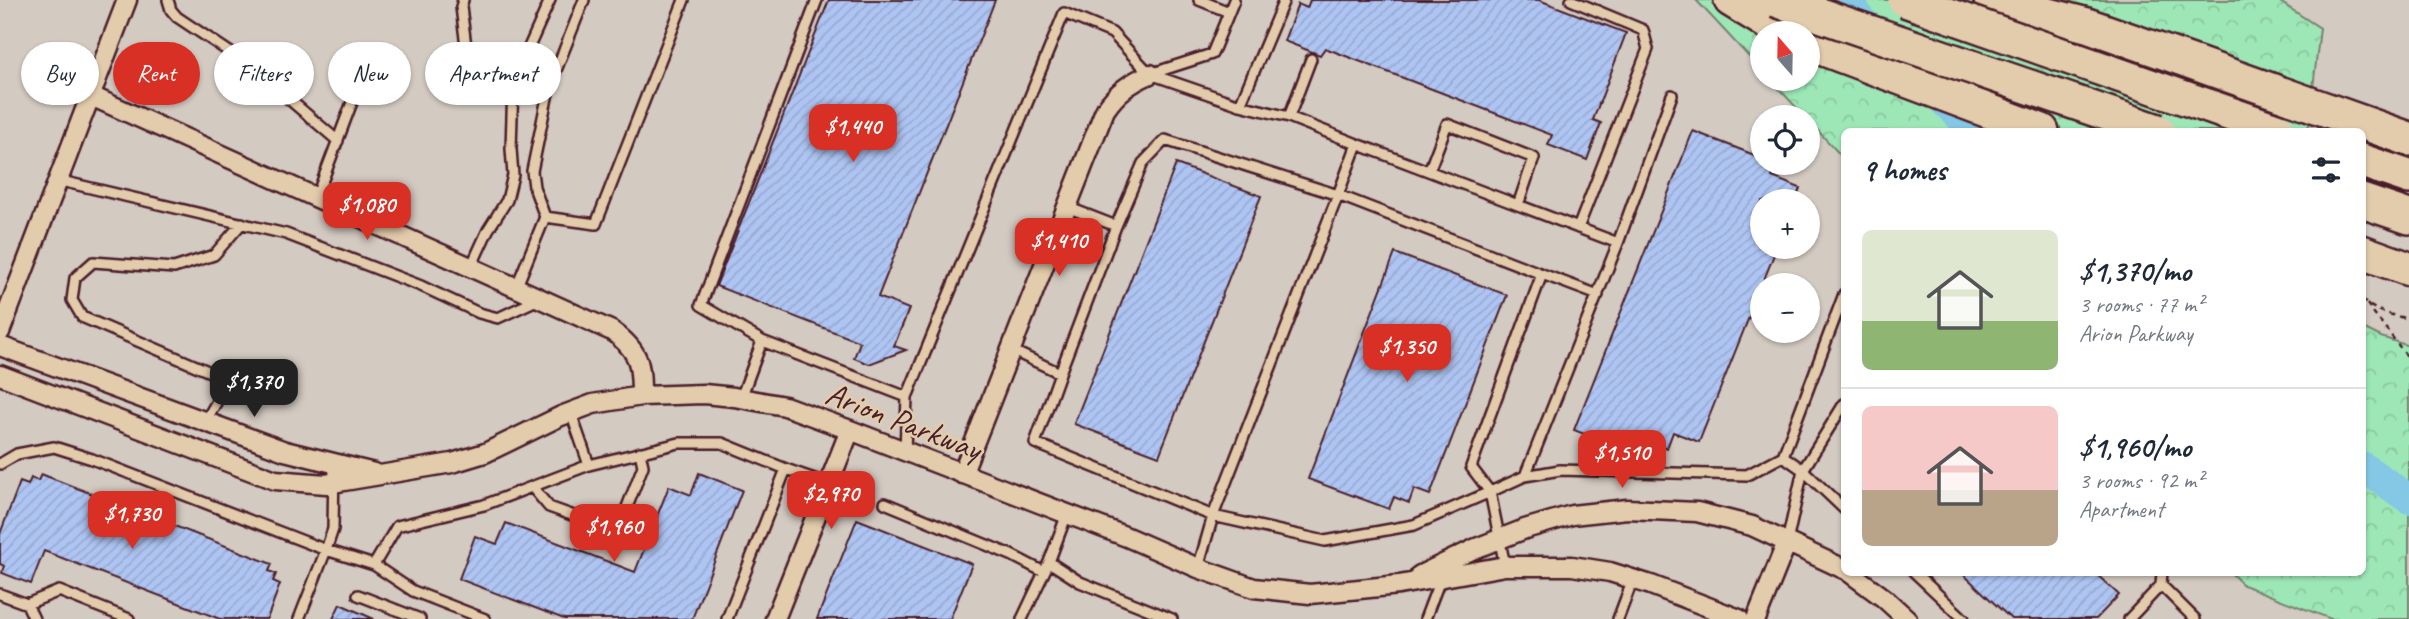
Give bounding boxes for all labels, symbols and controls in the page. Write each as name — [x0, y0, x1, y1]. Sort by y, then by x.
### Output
north arrow — [1750, 21, 1820, 91]
map controls — [1750, 21, 1820, 343]
chip: Buy — [21, 42, 99, 105]
chip: Rent — [113, 42, 200, 105]
chip: Filters — [214, 42, 314, 105]
chip: New — [328, 42, 411, 105]
chip: Apartment — [425, 42, 561, 105]
pin: $1,440 — [796, 104, 910, 164]
button: locate — [1750, 105, 1820, 175]
text: $1,440 — [825, 112, 881, 141]
text: 9 homes — [1862, 151, 1946, 189]
icon: filters — [2307, 151, 2345, 189]
pin: $1,080 — [310, 182, 424, 242]
button: + — [1750, 189, 1820, 259]
text: $1,080 — [339, 190, 395, 219]
pin: $1,410 — [1002, 218, 1116, 278]
text: $1,410 — [1031, 226, 1087, 255]
text: $1,370/mo — [2079, 252, 2191, 290]
icon: home — [1918, 258, 2002, 342]
button: − — [1750, 273, 1820, 343]
text: 3 rooms · 77 m² — [2079, 290, 2203, 319]
text: Arion Parkway — [2079, 319, 2193, 348]
pin: $1,350 — [1350, 324, 1464, 384]
text: $1,350 — [1379, 332, 1435, 361]
pin: $1,370 — [197, 360, 311, 419]
text: $1,370 — [226, 367, 282, 396]
street label: Arion Parkway — [820, 372, 990, 471]
text: $1,960/mo — [2079, 428, 2191, 466]
pin: $1,510 — [1565, 430, 1679, 490]
icon: home — [1918, 434, 2002, 518]
text: $1,510 — [1594, 438, 1650, 467]
text: 3 rooms · 92 m² — [2079, 466, 2203, 495]
pin: $2,970 — [774, 472, 888, 531]
text: $2,970 — [803, 479, 859, 508]
pin: $1,730 — [75, 491, 189, 551]
text: Apartment — [2079, 495, 2164, 524]
text: $1,730 — [104, 499, 160, 528]
pin: $1,960 — [557, 504, 671, 564]
text: $1,960 — [586, 512, 642, 541]

